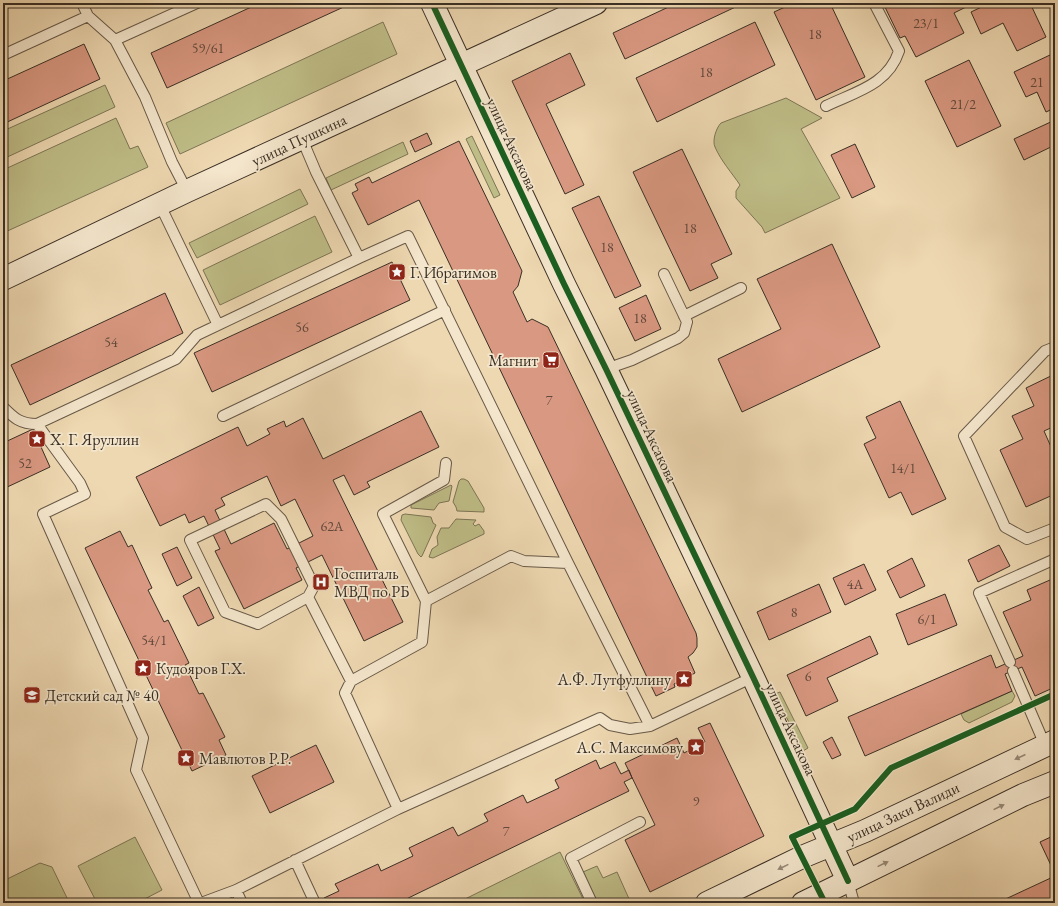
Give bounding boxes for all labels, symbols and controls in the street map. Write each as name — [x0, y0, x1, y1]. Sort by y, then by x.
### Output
house number: 23/1 — [913, 14, 939, 32]
house number: 18 — [808, 25, 822, 43]
house number: 59/61 — [192, 39, 224, 57]
house number: 18 — [699, 63, 713, 81]
house number: 21 — [1030, 73, 1044, 91]
street label: улица Аксакова — [481, 94, 543, 194]
house number: 21/2 — [950, 95, 976, 113]
street label: улица Пушкина — [248, 109, 351, 171]
house number: 18 — [683, 219, 697, 237]
house number: 18 — [600, 238, 614, 256]
place icon: Г. Ибрагимов — [387, 262, 407, 282]
place label: Г. Ибрагимов — [410, 262, 497, 283]
house number: 18 — [633, 309, 647, 327]
house number: 56 — [295, 318, 309, 336]
house number: 54 — [104, 333, 118, 351]
place label: Магнит — [489, 350, 538, 371]
supermarket icon: Магнит — [541, 350, 561, 370]
street label: улица Аксакова — [621, 386, 683, 486]
house number: 7 — [546, 391, 553, 409]
place icon: Х. Г. Яруллин — [27, 429, 47, 449]
place label: Х. Г. Яруллин — [49, 429, 139, 450]
house number: 52 — [18, 454, 32, 472]
house number: 14/1 — [890, 459, 916, 477]
house number: 62А — [320, 517, 344, 535]
place label: Госпиталь МВД по РБ — [334, 563, 409, 602]
hospital icon: Госпиталь МВД по РБ — [311, 572, 331, 592]
house number: 4А — [847, 575, 864, 593]
house number: 8 — [791, 603, 798, 621]
house number: 6/1 — [917, 610, 937, 628]
house number: 54/1 — [141, 631, 167, 649]
place icon: Кудояров Г.Х. — [133, 658, 153, 678]
place label: Кудояров Г.Х. — [156, 658, 246, 679]
house number: 6 — [805, 667, 812, 685]
place label: А.Ф. Лутфуллину — [556, 669, 672, 690]
place icon: А.Ф. Лутфуллину — [674, 669, 694, 689]
street label: улица Аксакова — [760, 679, 822, 779]
school or university icon: Детский сад № 40 — [22, 685, 42, 705]
place label: Детский сад № 40 — [45, 685, 159, 706]
place label: А.С. Максимову — [575, 737, 684, 758]
place icon: А.С. Максимову — [686, 737, 706, 757]
place icon: Мавлютов Р.Р. — [176, 748, 196, 768]
place label: Мавлютов Р.Р. — [199, 748, 291, 769]
one-way arrow — [1014, 754, 1025, 760]
street label: улица Заки Валиди — [843, 776, 963, 847]
house number: 9 — [693, 792, 700, 810]
one-way arrow — [994, 803, 1005, 810]
house number: 7 — [503, 822, 510, 840]
one-way arrow — [877, 861, 888, 867]
one-way arrow — [777, 863, 788, 870]

